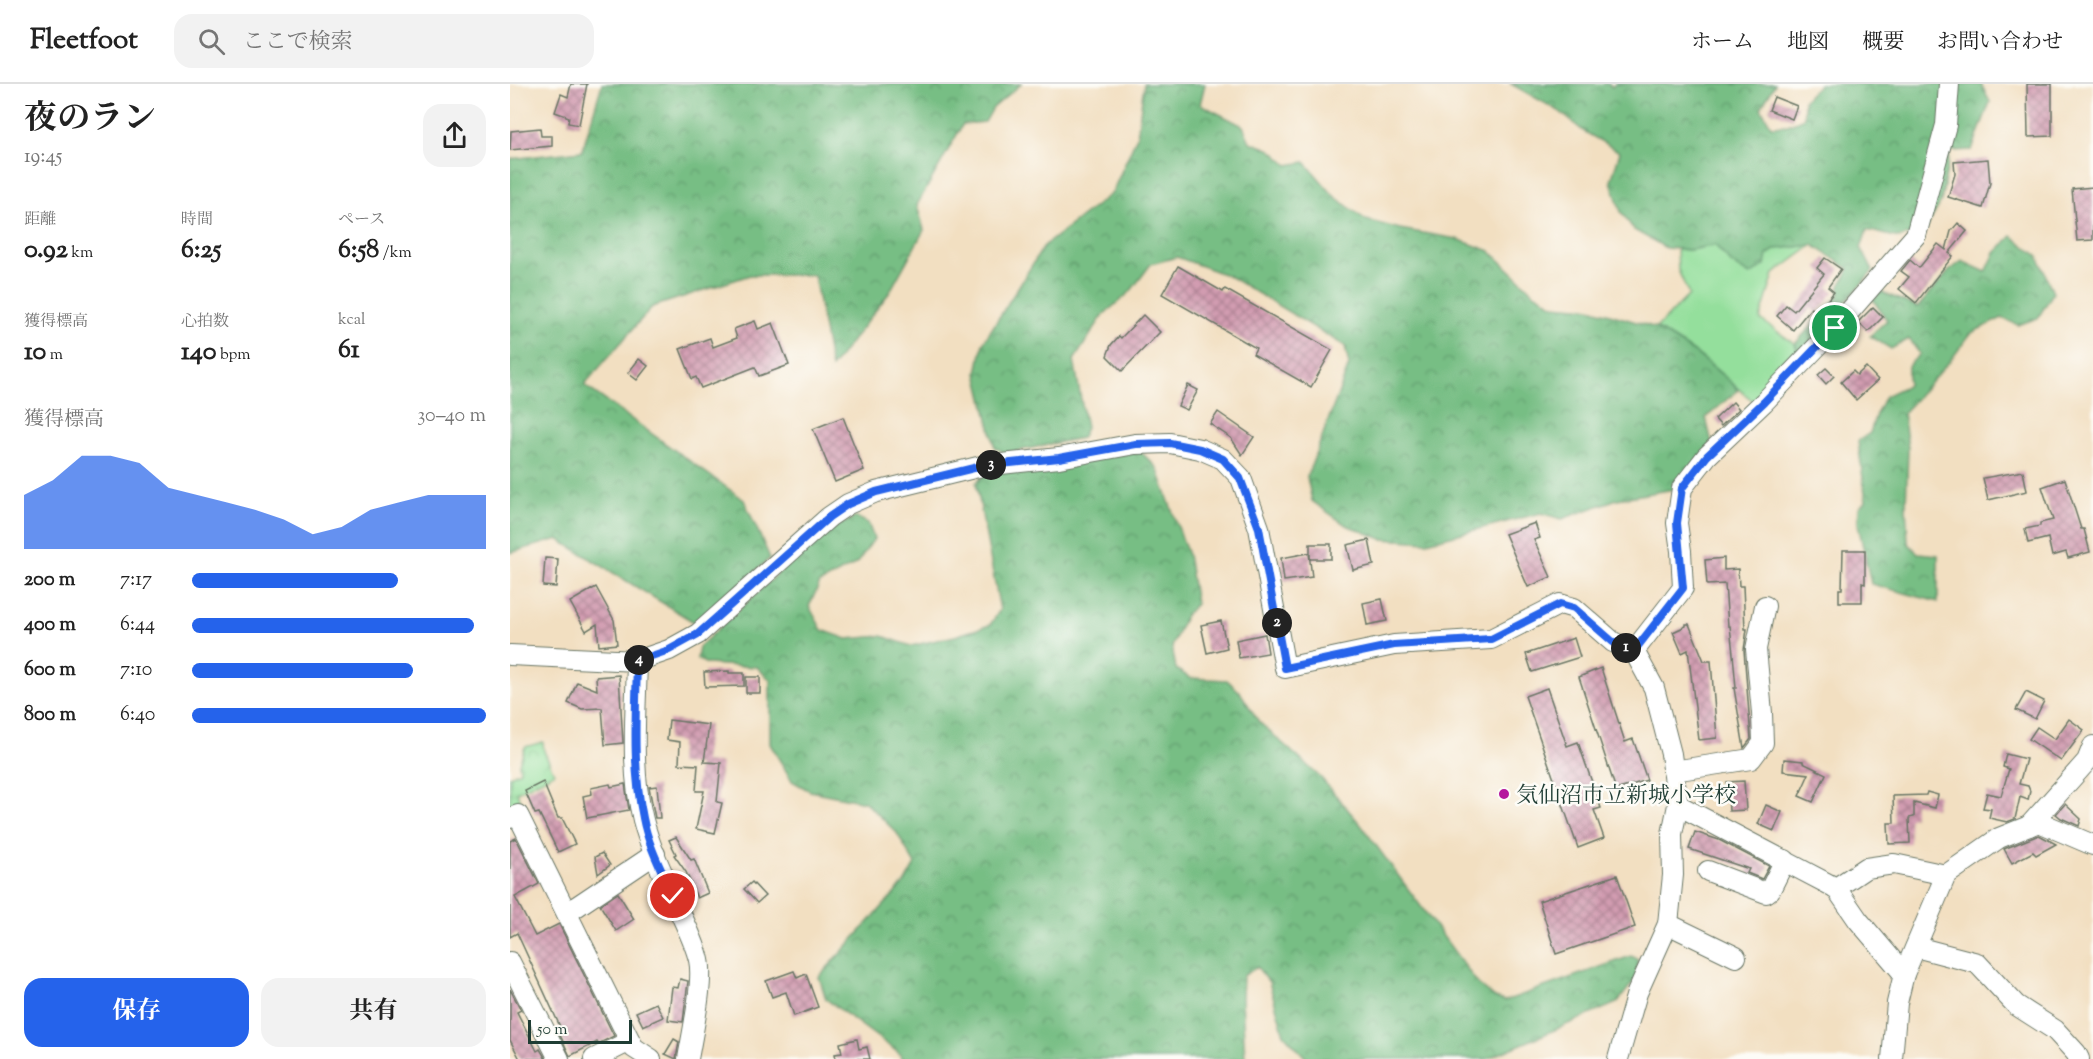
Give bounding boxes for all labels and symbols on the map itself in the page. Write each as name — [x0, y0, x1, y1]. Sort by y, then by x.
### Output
pin — [1809, 302, 1860, 353]
pin: 3 — [976, 450, 1006, 480]
pin: 2 — [1262, 608, 1292, 638]
pin: 1 — [1611, 633, 1641, 663]
pin: 4 — [624, 645, 654, 675]
place label: 気仙沼市立新城小学校 — [1516, 781, 1736, 813]
marker: 気仙沼市立新城小学校 — [1497, 787, 1511, 801]
pin — [647, 870, 698, 921]
scale bar — [528, 1017, 632, 1044]

